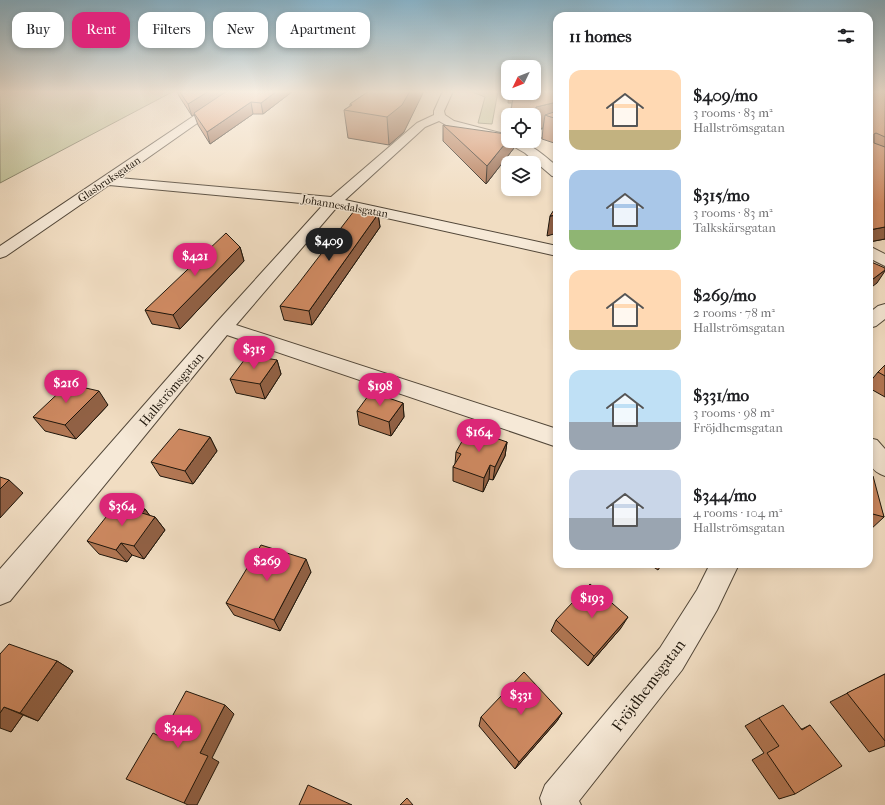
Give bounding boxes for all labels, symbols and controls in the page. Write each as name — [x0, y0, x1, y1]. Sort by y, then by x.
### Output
chip: Buy — [12, 12, 64, 48]
chip: Rent — [72, 12, 130, 48]
chip: Filters — [138, 12, 205, 48]
chip: New — [213, 12, 268, 48]
chip: Apartment — [276, 12, 370, 48]
icon: filters — [835, 25, 857, 47]
text: 11 homes — [569, 26, 632, 46]
north arrow — [501, 60, 541, 100]
map controls — [501, 60, 541, 196]
text: $409/mo — [693, 85, 758, 105]
icon: home — [601, 86, 649, 134]
text: 3 rooms · 83 m² — [693, 105, 773, 120]
button: locate — [501, 108, 541, 148]
text: Hallströmsgatan — [693, 120, 785, 135]
street label: Glasbruksgatan — [76, 153, 144, 205]
button: layers — [501, 156, 541, 196]
text: $315/mo — [693, 185, 750, 205]
icon: home — [601, 186, 649, 234]
street label: Johannesdalsgatan — [300, 192, 390, 221]
text: 3 rooms · 83 m² — [693, 205, 773, 220]
text: Talkskärsgatan — [693, 220, 776, 235]
pin: $409 — [305, 228, 353, 262]
text: $409 — [315, 233, 343, 248]
pin: $421 — [171, 243, 219, 277]
text: $421 — [182, 248, 208, 263]
text: $269/mo — [693, 285, 756, 305]
icon: home — [601, 286, 649, 334]
text: 2 rooms · 78 m² — [693, 305, 775, 320]
text: Hallströmsgatan — [693, 320, 785, 335]
pin: $315 — [230, 336, 278, 370]
text: $315 — [243, 341, 265, 356]
street label: Hallströmsgatan — [136, 349, 207, 429]
pin: $216 — [42, 370, 90, 404]
pin: $198 — [356, 373, 404, 407]
text: $216 — [53, 375, 79, 390]
text: $198 — [367, 378, 393, 393]
text: $331/mo — [693, 385, 749, 405]
icon: home — [601, 386, 649, 434]
text: 3 rooms · 98 m² — [693, 405, 774, 420]
pin: $164 — [455, 419, 503, 453]
text: Fröjdhemsgatan — [693, 420, 783, 435]
text: $164 — [466, 424, 492, 439]
text: $344/mo — [693, 485, 756, 505]
icon: home — [601, 486, 649, 534]
pin: $364 — [98, 493, 146, 527]
text: $364 — [108, 498, 136, 513]
text: 4 rooms · 104 m² — [693, 505, 782, 520]
text: Hallströmsgatan — [693, 520, 785, 535]
pin: $269 — [243, 548, 291, 582]
text: $269 — [253, 553, 281, 568]
pin: $193 — [568, 585, 616, 619]
text: $193 — [580, 590, 604, 605]
street label: Fröjdhemsgatan — [608, 635, 690, 735]
pin: $331 — [497, 682, 545, 716]
text: $331 — [510, 687, 532, 702]
pin: $344 — [154, 715, 202, 749]
text: $344 — [164, 720, 192, 735]

